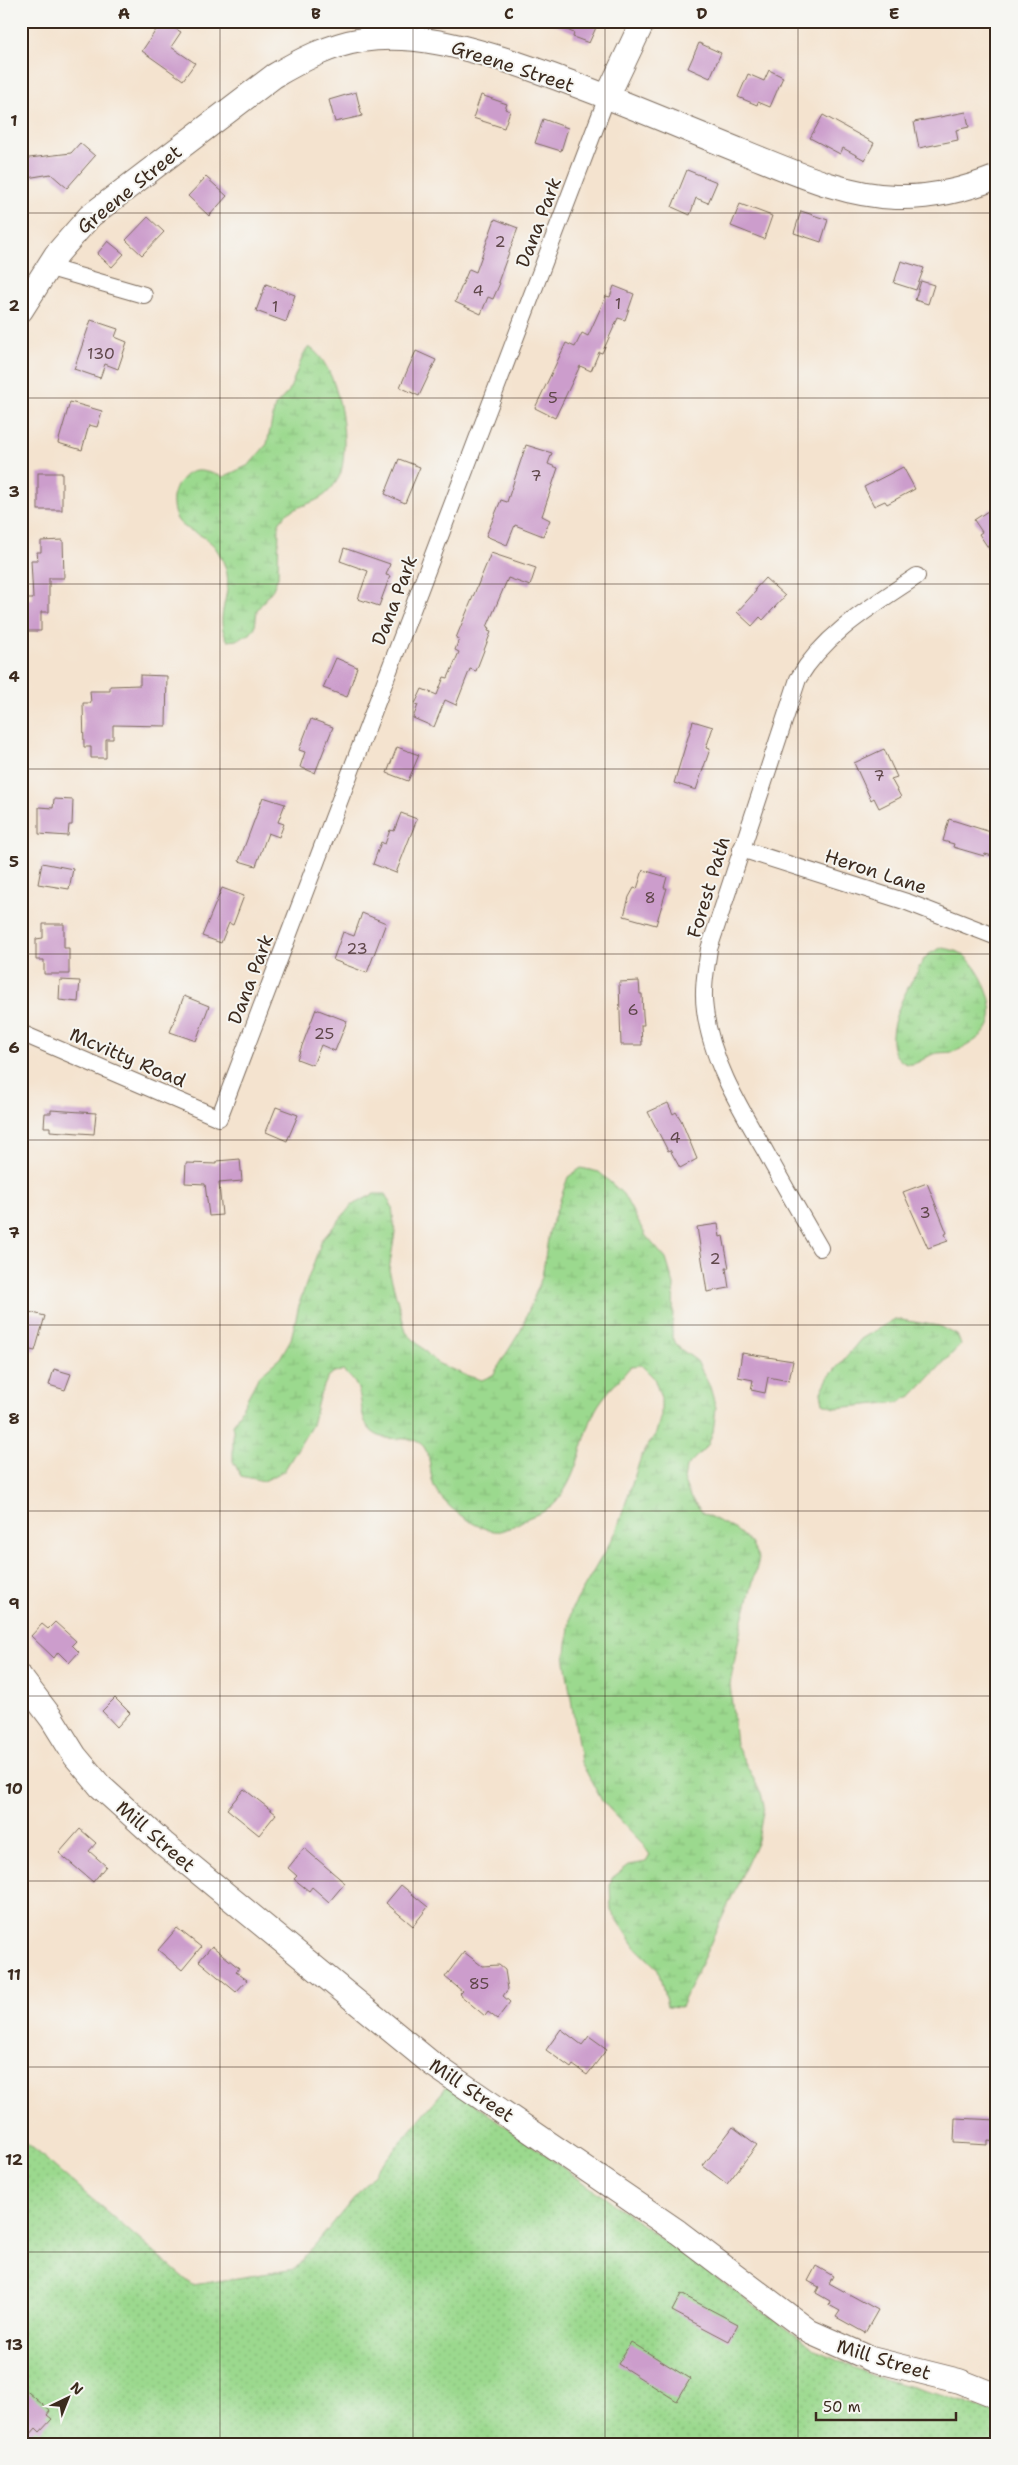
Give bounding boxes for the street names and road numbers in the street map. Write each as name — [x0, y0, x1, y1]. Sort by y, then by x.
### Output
street label: Greene Street — [448, 35, 578, 98]
street label: Greene Street — [72, 139, 187, 239]
street label: Dana Park — [510, 173, 567, 271]
street label: Dana Park — [366, 551, 423, 649]
street label: Forest Path — [681, 833, 736, 941]
street label: Heron Lane — [822, 843, 930, 900]
street label: Dana Park — [222, 930, 279, 1028]
street label: Mcvitty Road — [66, 1022, 190, 1093]
street label: Mill Street — [111, 1795, 201, 1878]
street label: Mill Street — [424, 2053, 519, 2128]
street label: Mill Street — [834, 2333, 934, 2386]

